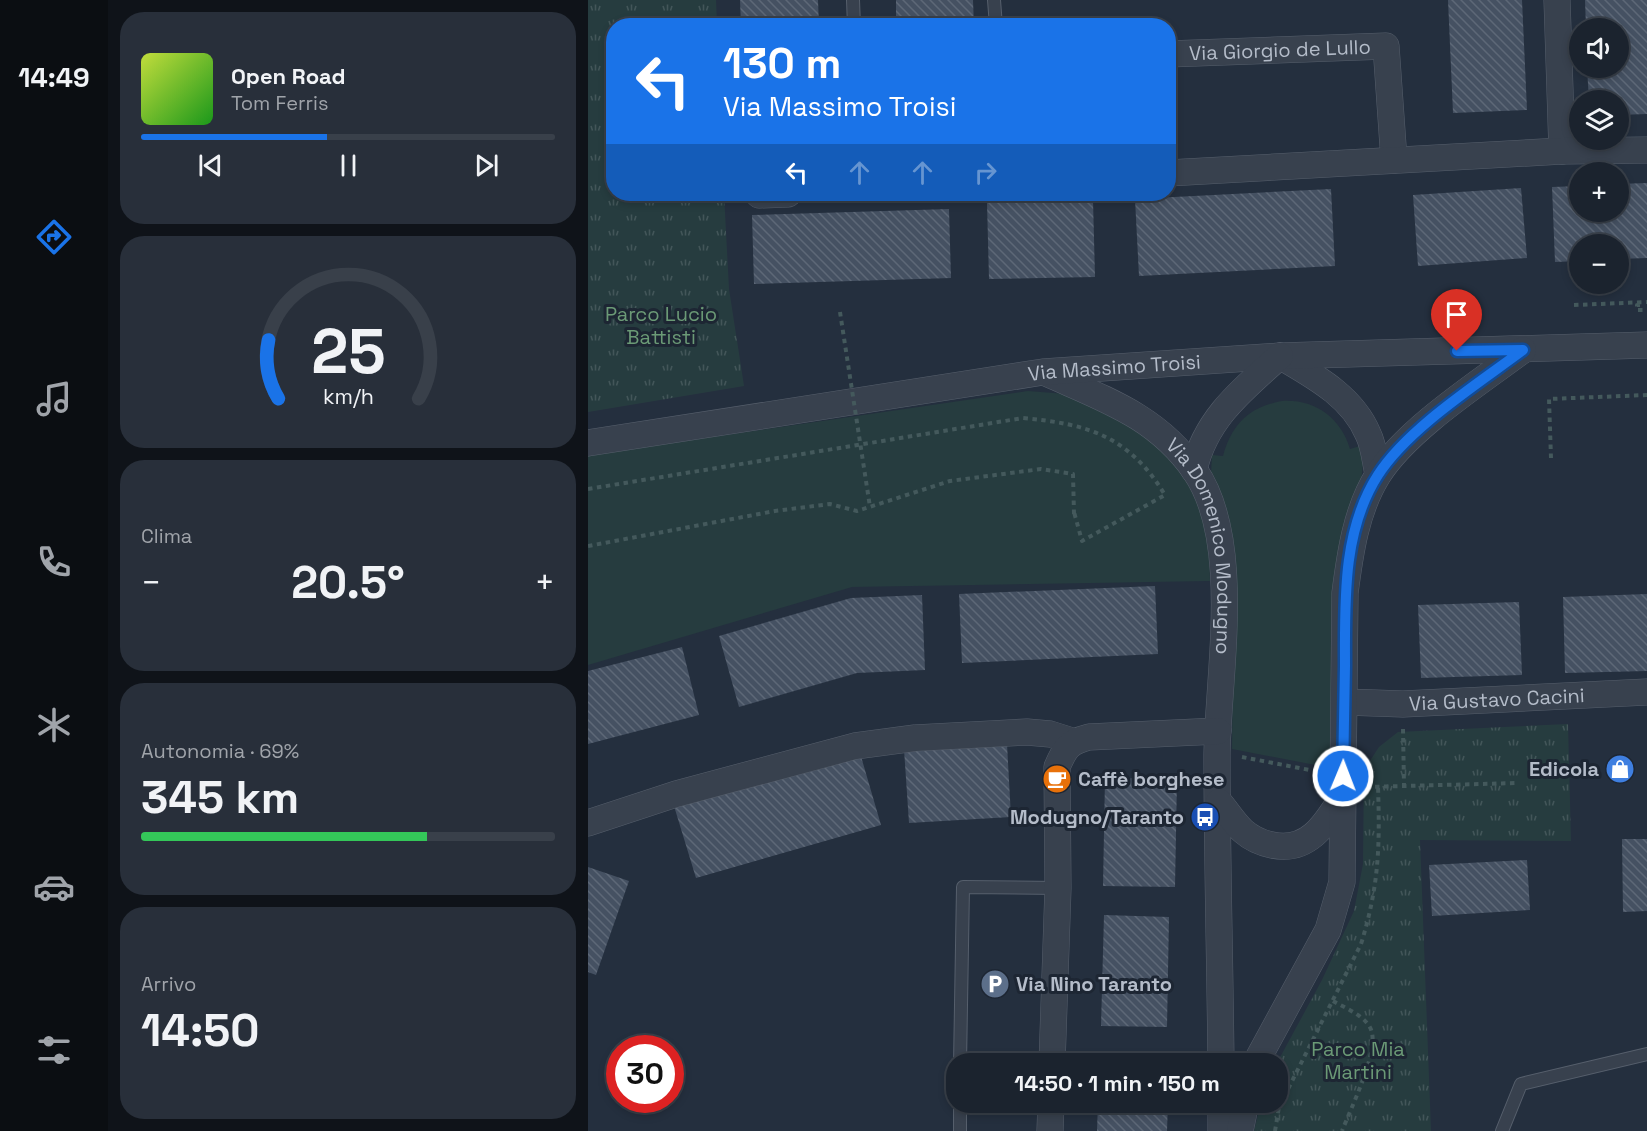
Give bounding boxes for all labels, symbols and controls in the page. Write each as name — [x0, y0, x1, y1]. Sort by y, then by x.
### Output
map controls — [1569, 18, 1629, 294]
button: sound — [1569, 18, 1629, 78]
street label: Via Giorgio de Lullo — [1188, 34, 1371, 66]
text: 130 m — [723, 37, 841, 90]
icon: left — [624, 42, 702, 120]
text: 14:49 — [18, 60, 90, 95]
text: Open Road — [231, 62, 346, 90]
text: Via Massimo Troisi — [723, 89, 956, 124]
text: Tom Ferris — [231, 90, 329, 116]
button: layers — [1569, 90, 1629, 150]
icon: previous — [194, 149, 227, 182]
icon: pause — [332, 149, 365, 182]
icon: next — [470, 149, 503, 182]
icon: left — [780, 156, 813, 189]
icon: ahead — [843, 156, 876, 189]
icon: ahead — [906, 156, 939, 189]
icon: right — [969, 156, 1002, 189]
button: + — [1569, 162, 1629, 222]
icon: directions — [33, 216, 75, 258]
button: − — [1569, 234, 1629, 294]
pin — [1431, 289, 1482, 351]
icon: arrive — [1440, 298, 1473, 331]
park label: Parco Lucio Battisti — [605, 301, 717, 350]
text: 25 — [311, 312, 385, 391]
street label: Via Massimo Troisi — [1026, 348, 1202, 387]
icon: music — [33, 378, 75, 420]
text: km/h — [322, 383, 374, 410]
street label: Via Domenico Modugno — [1161, 432, 1237, 655]
text: Clima — [141, 523, 192, 549]
icon: phone — [33, 541, 75, 583]
text: 20.5° — [291, 554, 405, 611]
text: − — [141, 562, 161, 604]
text: + — [535, 562, 555, 604]
street label: Via Gustavo Cacini — [1408, 682, 1585, 717]
icon: climate — [33, 704, 75, 746]
text: Autonomia · 69% — [141, 738, 299, 764]
position arrow — [1311, 744, 1375, 808]
shop icon: Edicola — [1604, 753, 1636, 785]
place label: Edicola — [1529, 756, 1599, 782]
cafe icon: Caffè borghese — [1041, 763, 1073, 795]
place label: Caffè borghese — [1078, 766, 1224, 792]
text: 345 km — [141, 769, 299, 826]
bus stop icon: Modugno/Taranto — [1189, 801, 1221, 833]
place label: Modugno/Taranto — [1010, 804, 1184, 830]
icon: car — [33, 866, 75, 908]
parking icon: Via Nino Taranto — [979, 968, 1011, 1000]
text: Arrivo — [141, 971, 196, 997]
place label: Via Nino Taranto — [1016, 971, 1172, 997]
text: 14:50 — [141, 1002, 260, 1059]
icon: filters — [33, 1029, 75, 1071]
speed limit sign: 30 — [606, 1035, 684, 1113]
park label: Parco Mia Martini — [1311, 1036, 1405, 1085]
text: 14:50 · 1 min · 150 m — [1014, 1069, 1220, 1097]

